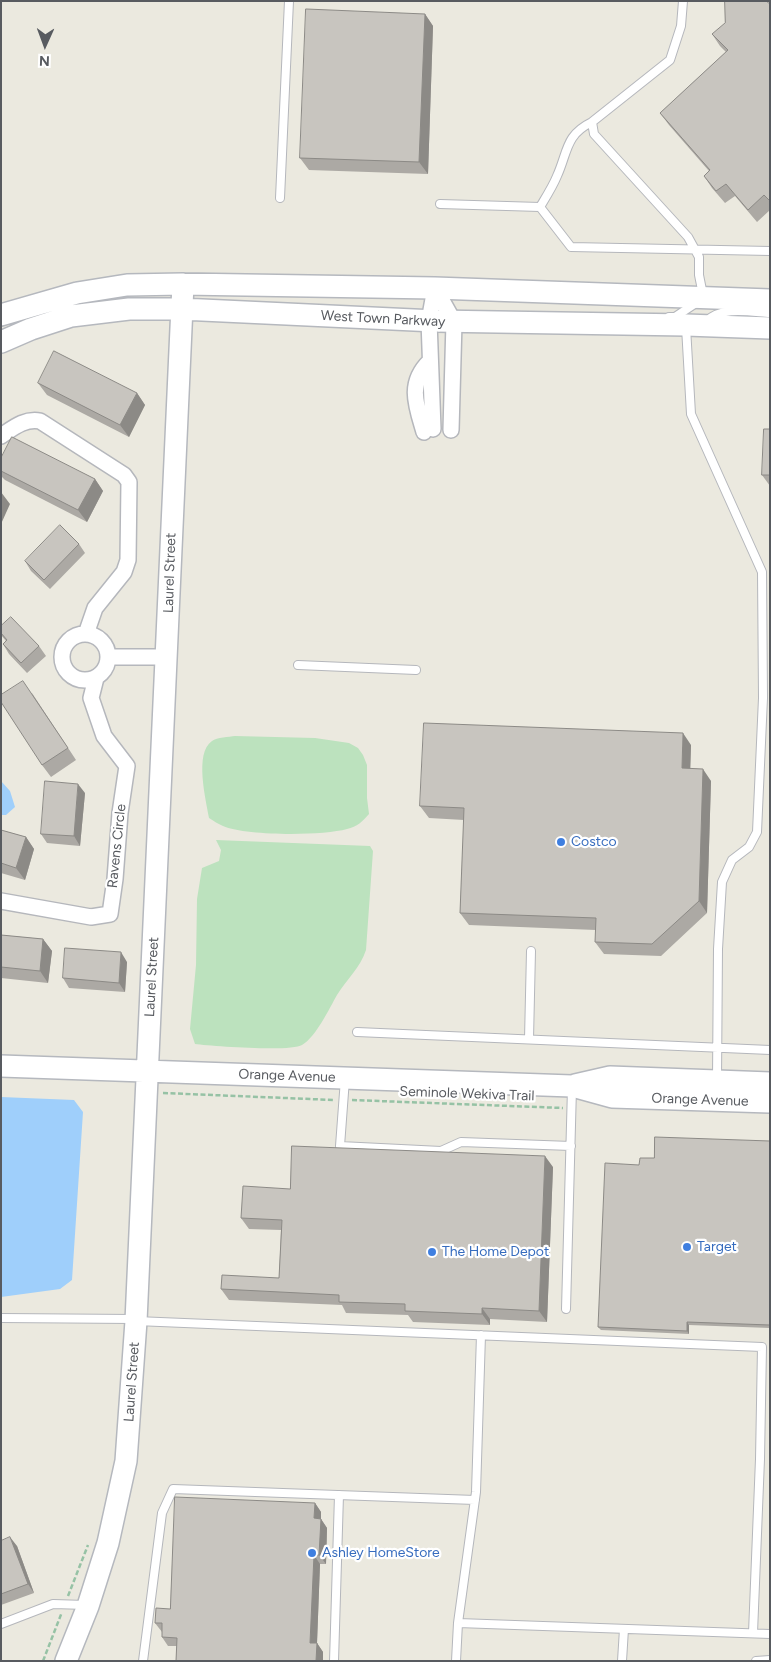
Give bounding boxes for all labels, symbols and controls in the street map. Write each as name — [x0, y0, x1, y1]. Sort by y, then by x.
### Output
north arrow — [20, 20, 70, 70]
text: N — [39, 52, 50, 69]
street label: West Town Parkway — [320, 307, 446, 331]
street label: Laurel Street — [160, 533, 180, 613]
street label: Ravens Circle — [104, 803, 130, 889]
place label: Costco — [571, 834, 617, 850]
marker: Costco — [555, 836, 567, 848]
street label: Laurel Street — [142, 936, 162, 1018]
street label: Orange Avenue — [238, 1066, 336, 1086]
street label: Seminole Wekiva Trail — [399, 1083, 535, 1105]
street label: Orange Avenue — [651, 1090, 749, 1110]
place label: Target — [697, 1239, 737, 1255]
marker: Target — [681, 1241, 693, 1253]
place label: The Home Depot — [442, 1244, 549, 1260]
marker: The Home Depot — [426, 1246, 438, 1258]
street label: Laurel Street — [121, 1341, 143, 1423]
place label: Ashley HomeStore — [322, 1545, 440, 1561]
marker: Ashley HomeStore — [306, 1547, 318, 1559]

